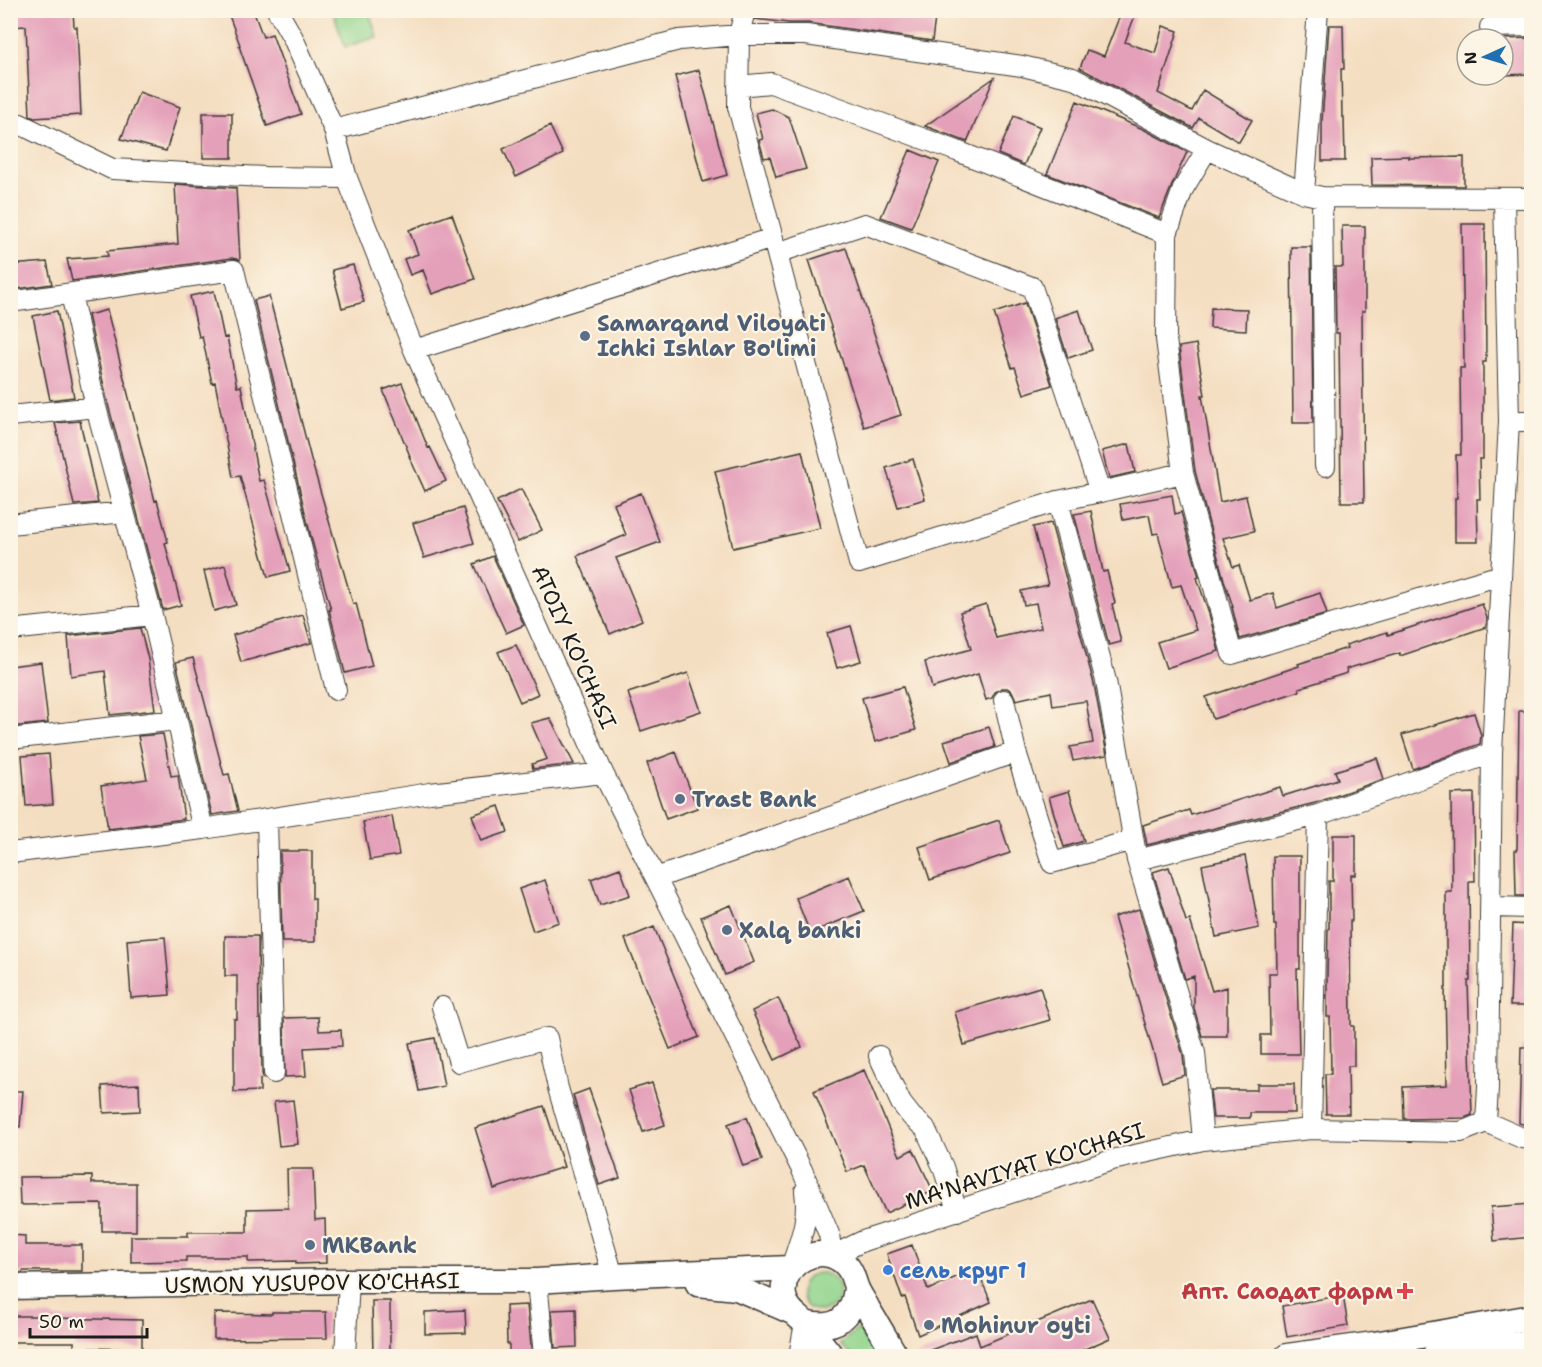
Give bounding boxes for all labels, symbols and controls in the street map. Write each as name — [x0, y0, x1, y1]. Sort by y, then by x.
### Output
north arrow — [1455, 27, 1515, 87]
text: N — [1460, 51, 1481, 65]
place label: Samarqand Viloyati Ichki Ishlar Bo'limi — [597, 309, 826, 363]
marker: Samarqand Viloyati Ichki Ishlar Bo'limi — [578, 329, 592, 343]
street label: ATOIY KO'CHASI — [525, 560, 623, 734]
place label: Trast Bank — [692, 785, 817, 814]
marker: Trast Bank — [673, 792, 687, 806]
place label: Xalq banki — [739, 916, 862, 945]
marker: Xalq banki — [720, 923, 734, 937]
street label: MA'NAVIYAT KO'CHASI — [902, 1116, 1148, 1216]
place label: MKBank — [322, 1231, 417, 1260]
marker: MKBank — [303, 1238, 317, 1252]
place label: сель круг 1 — [900, 1256, 1027, 1285]
marker: сель круг 1 — [881, 1263, 895, 1277]
street label: USMON YUSUPOV KO'CHASI — [164, 1266, 460, 1300]
place label: Апт. Саодат фарм — [1181, 1277, 1393, 1306]
marker: Апт. Саодат фарм — [1398, 1284, 1412, 1298]
scale bar — [30, 1301, 147, 1339]
text: 50 m — [39, 1310, 84, 1334]
place label: Mohinur oyti — [941, 1311, 1091, 1340]
marker: Mohinur oyti — [922, 1318, 936, 1332]

